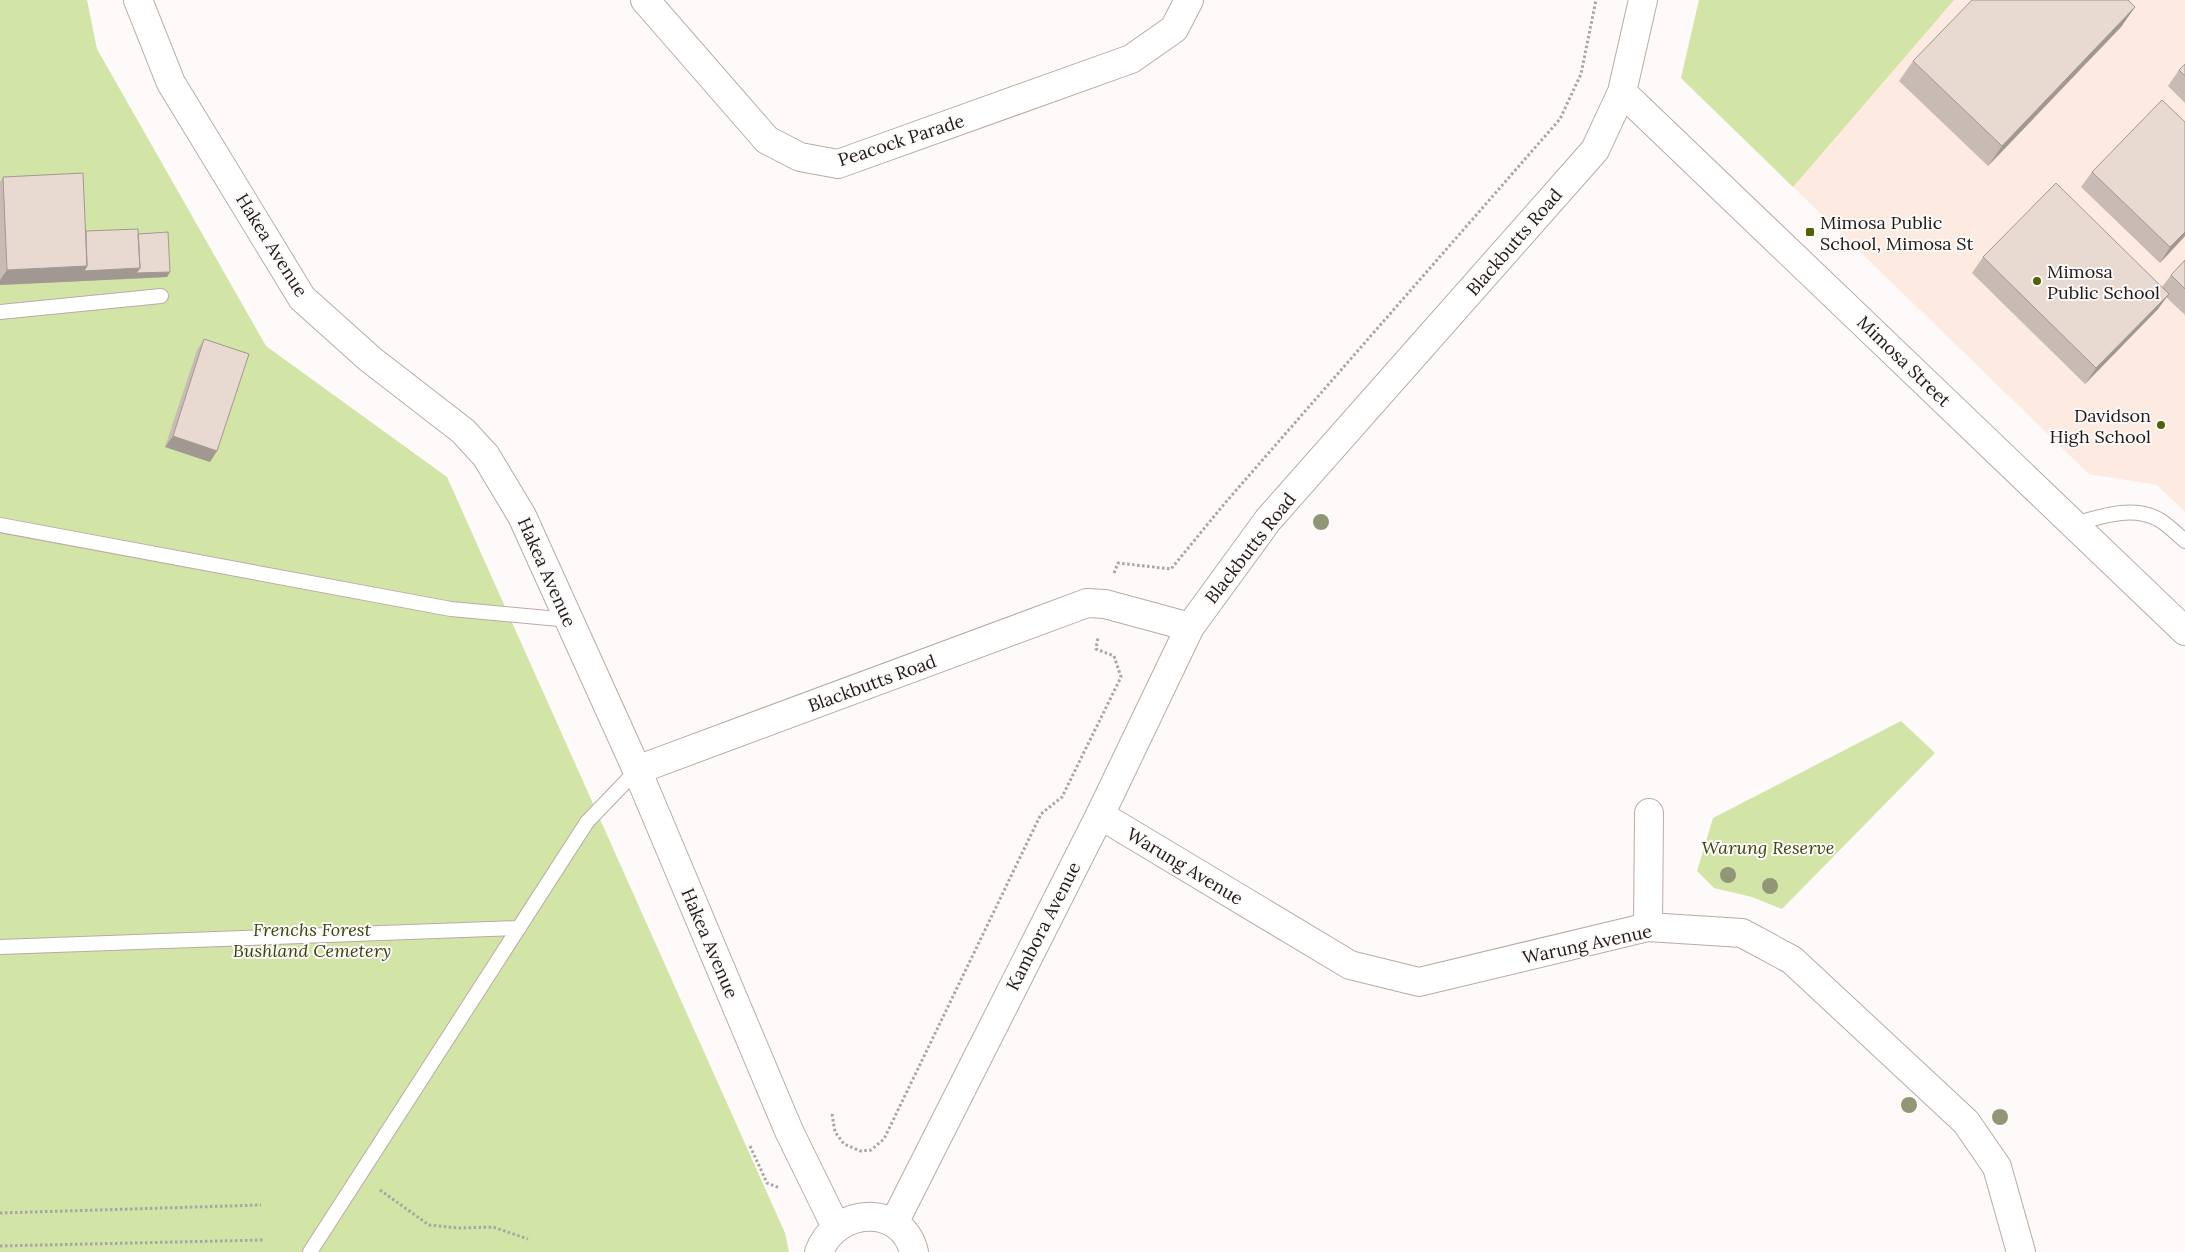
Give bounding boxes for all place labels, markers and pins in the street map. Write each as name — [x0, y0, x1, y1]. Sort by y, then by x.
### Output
place label: Mimosa Public School, Mimosa St — [1820, 211, 1974, 255]
marker: Mimosa Public School, Mimosa St — [1804, 226, 1816, 238]
place label: Mimosa Public School — [2047, 260, 2160, 304]
marker: Mimosa Public School — [2031, 275, 2043, 287]
place label: Davidson High School — [2050, 404, 2151, 448]
marker: Davidson High School — [2155, 419, 2167, 431]

